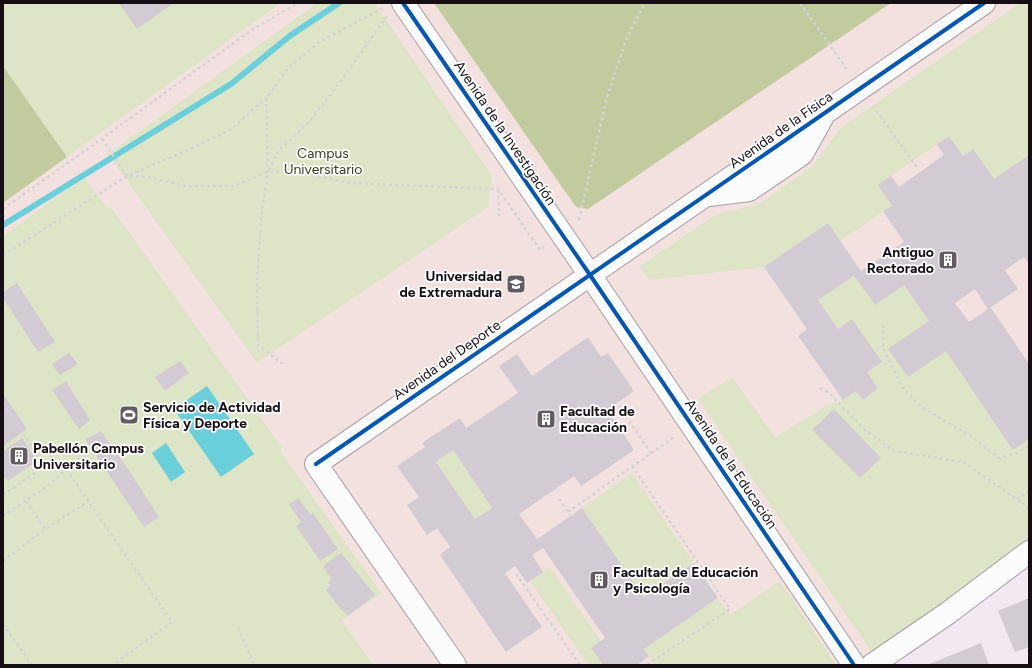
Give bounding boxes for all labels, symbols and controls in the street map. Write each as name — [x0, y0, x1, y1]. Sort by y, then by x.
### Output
street label: Avenida de la Investigación — [450, 58, 560, 209]
street label: Avenida de la Física — [726, 88, 836, 172]
park label: Campus Universitario — [284, 145, 362, 178]
place label: Antiguo Rectorado — [867, 244, 934, 277]
building icon: Antiguo Rectorado — [937, 249, 959, 271]
place label: Universidad de Extremadura — [399, 268, 502, 301]
school or university icon: Universidad de Extremadura — [505, 273, 527, 295]
street label: Avenida del Deporte — [390, 316, 504, 404]
street label: Avenida de la Educación — [681, 396, 781, 532]
place label: Servicio de Actividad Física y Deporte — [143, 399, 281, 432]
place label: Facultad de Educación — [560, 403, 635, 436]
sports icon: Servicio de Actividad Física y Deporte — [118, 404, 140, 426]
building icon: Facultad de Educación — [535, 408, 557, 430]
place label: Pabellón Campus Universitario — [33, 440, 144, 473]
building icon: Pabellón Campus Universitario — [8, 445, 30, 467]
place label: Facultad de Educación y Psicología — [613, 564, 758, 597]
building icon: Facultad de Educación y Psicología — [588, 569, 610, 591]

